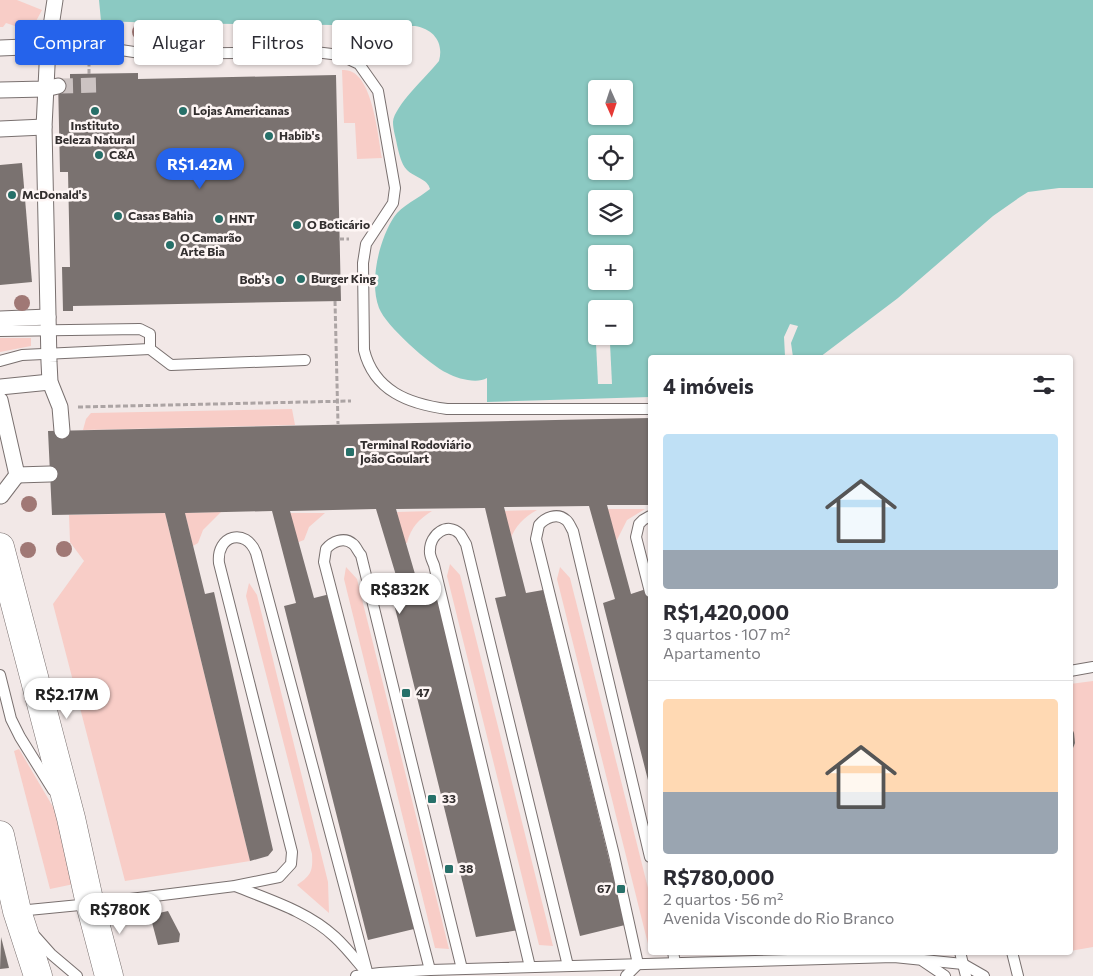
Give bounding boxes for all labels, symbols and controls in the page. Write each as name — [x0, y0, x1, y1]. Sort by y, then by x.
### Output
chip: Comprar — [15, 20, 124, 65]
chip: Alugar — [134, 20, 223, 65]
chip: Filtros — [233, 20, 322, 65]
chip: Novo — [332, 20, 412, 65]
north arrow — [588, 80, 632, 125]
map controls — [588, 80, 633, 345]
place label: Lojas Americanas — [193, 103, 290, 117]
marker: Instituto Beleza Natural — [89, 105, 101, 117]
marker: Lojas Americanas — [177, 105, 189, 117]
place label: Instituto Beleza Natural — [55, 118, 135, 146]
place label: Habib's — [279, 128, 321, 142]
marker: Habib's — [263, 130, 275, 142]
button: locate — [588, 135, 633, 180]
place label: C&A — [109, 147, 135, 161]
pin: R$1.42M — [154, 148, 246, 190]
marker: C&A — [93, 149, 105, 161]
text: R$1.42M — [167, 154, 233, 173]
place label: McDonald's — [22, 187, 88, 201]
marker: McDonald's — [6, 189, 18, 201]
button: layers — [588, 190, 633, 235]
place label: Casas Bahia — [128, 208, 193, 222]
marker: Casas Bahia — [112, 210, 124, 222]
place label: HNT — [229, 211, 255, 225]
marker: HNT — [213, 213, 225, 225]
place label: O Boticário — [307, 217, 370, 231]
marker: O Boticário — [291, 219, 303, 231]
place label: O Camarão Arte Bia — [180, 230, 242, 258]
marker: O Camarão Arte Bia — [164, 239, 176, 251]
button: + — [588, 245, 633, 290]
place label: Burger King — [311, 271, 376, 285]
place label: Bob's — [239, 272, 270, 286]
marker: Burger King — [295, 273, 307, 285]
marker: Bob's — [274, 274, 286, 286]
button: − — [588, 300, 633, 345]
icon: filters — [1030, 371, 1058, 399]
text: 4 imóveis — [663, 373, 754, 398]
place label: Terminal Rodoviário João Goulart — [360, 437, 471, 466]
marker: Terminal Rodoviário João Goulart — [344, 446, 356, 458]
icon: home — [816, 466, 906, 556]
pin: R$832K — [359, 572, 441, 615]
text: R$832K — [370, 579, 430, 598]
text: R$1,420,000 — [663, 599, 789, 624]
text: 3 quartos · 107 m² — [663, 624, 790, 643]
text: Apartamento — [663, 643, 761, 662]
pin: R$2.17M — [21, 678, 113, 720]
text: R$2.17M — [35, 684, 99, 703]
place label: 47 — [416, 685, 430, 699]
marker: 47 — [400, 687, 412, 699]
icon: home — [816, 732, 906, 822]
place label: 33 — [442, 791, 456, 805]
marker: 33 — [426, 793, 438, 805]
place label: 38 — [459, 861, 473, 875]
marker: 38 — [443, 863, 455, 875]
text: R$780,000 — [663, 864, 774, 889]
place label: 67 — [597, 881, 611, 895]
marker: 67 — [615, 883, 627, 895]
text: 2 quartos · 56 m² — [663, 889, 783, 908]
pin: R$780K — [79, 892, 161, 935]
text: R$780K — [90, 899, 150, 918]
text: Avenida Visconde do Rio Branco — [663, 908, 894, 927]

